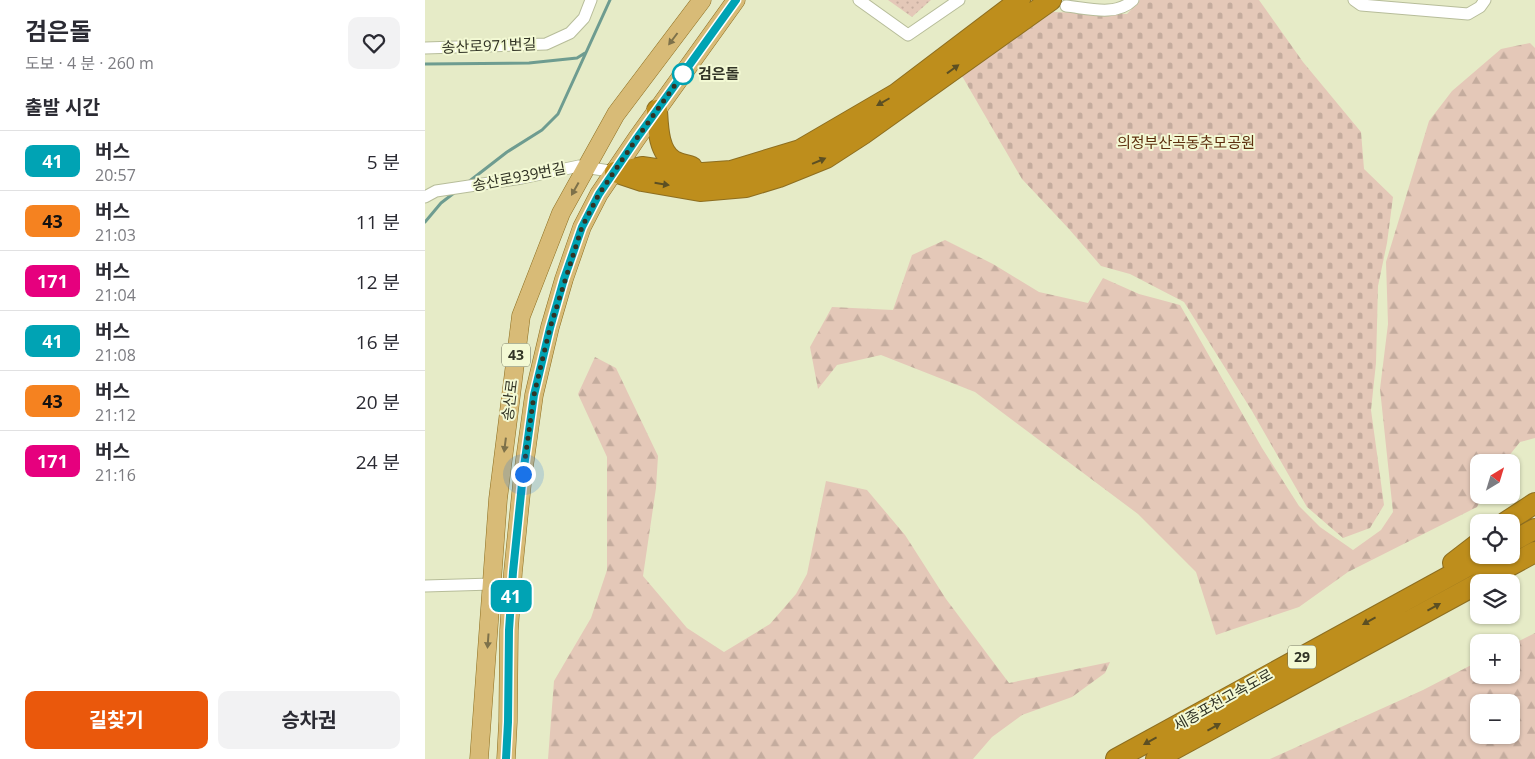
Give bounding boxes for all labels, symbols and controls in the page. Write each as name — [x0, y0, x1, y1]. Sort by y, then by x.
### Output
text: 검은돌 — [25, 14, 91, 47]
button: heart — [348, 17, 400, 69]
one-way arrow — [668, 32, 679, 45]
street label: 송산로971번길 — [441, 33, 537, 57]
text: 도보 · 4 분 · 260 m — [25, 52, 154, 74]
marker: 검은돌 — [672, 63, 694, 85]
place label: 검은돌 — [698, 63, 740, 83]
one-way arrow — [946, 64, 960, 74]
text: 출발 시간 — [25, 94, 100, 120]
one-way arrow — [876, 97, 889, 106]
park label: 의정부산곡동추모공원 — [1117, 132, 1255, 152]
text: 버스 — [95, 138, 130, 164]
text: 41 — [42, 149, 63, 173]
text: 5 분 — [367, 149, 400, 175]
street label: 송산로939번길 — [470, 157, 567, 195]
one-way arrow — [812, 157, 827, 165]
text: 20:57 — [95, 164, 136, 186]
one-way arrow — [654, 181, 670, 189]
one-way arrow — [570, 182, 579, 196]
text: 버스 — [95, 198, 130, 224]
text: 43 — [42, 209, 63, 233]
text: 11 분 — [356, 209, 400, 235]
text: 21:03 — [95, 224, 136, 246]
text: 버스 — [95, 258, 130, 284]
text: 171 — [37, 269, 68, 293]
text: 12 분 — [356, 269, 400, 295]
text: 21:04 — [95, 284, 136, 306]
text: 버스 — [95, 318, 130, 344]
text: 41 — [42, 329, 63, 353]
text: 16 분 — [356, 329, 400, 355]
text: 21:08 — [95, 344, 136, 366]
road number: 43 — [502, 344, 530, 366]
text: 버스 — [95, 378, 130, 404]
street label: 송산로 — [497, 378, 521, 422]
text: 43 — [42, 389, 63, 413]
text: 20 분 — [356, 389, 400, 415]
text: 21:12 — [95, 404, 136, 426]
one-way arrow — [501, 437, 509, 453]
text: 버스 — [95, 438, 130, 464]
text: 171 — [37, 449, 68, 473]
text: 24 분 — [356, 449, 400, 475]
north arrow — [1470, 454, 1520, 504]
map controls — [1470, 454, 1520, 744]
your location — [511, 462, 536, 487]
text: 21:16 — [95, 464, 136, 486]
button: locate — [1470, 514, 1520, 564]
button: layers — [1470, 574, 1520, 624]
line badge: 41 — [489, 580, 533, 612]
text: 41 — [501, 584, 521, 608]
one-way arrow — [1427, 603, 1441, 612]
one-way arrow — [1362, 617, 1376, 625]
one-way arrow — [484, 634, 492, 650]
button: + — [1470, 634, 1520, 684]
road number: 29 — [1288, 646, 1316, 669]
street label: 세종포천고속도로 — [1169, 664, 1276, 735]
button: 길찾기 — [25, 691, 208, 749]
button: 승차권 — [218, 691, 400, 749]
button: − — [1470, 694, 1520, 744]
one-way arrow — [1207, 723, 1222, 731]
one-way arrow — [1143, 736, 1156, 745]

